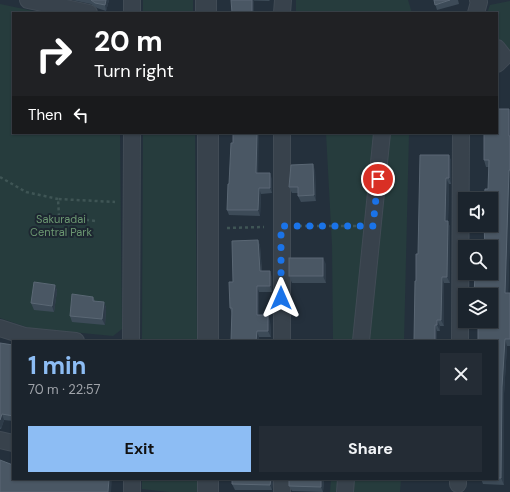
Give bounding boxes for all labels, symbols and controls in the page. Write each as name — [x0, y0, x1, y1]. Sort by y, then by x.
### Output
text: 20 m — [94, 23, 163, 60]
icon: right — [28, 28, 80, 80]
text: Turn right — [94, 59, 174, 83]
icon: left — [70, 104, 92, 126]
text: Then — [28, 105, 62, 125]
pin — [361, 162, 395, 196]
icon: arrive — [367, 168, 389, 190]
map controls — [458, 192, 498, 328]
button: sound — [458, 192, 498, 232]
park label: Sakuradai Central Park — [30, 212, 92, 239]
button: search — [458, 240, 498, 280]
position arrow — [260, 277, 302, 319]
button: layers — [458, 288, 498, 328]
text: 1 min — [28, 350, 86, 381]
button: close — [440, 353, 482, 395]
text: 70 m · 22:57 — [28, 381, 100, 398]
button: Exit — [28, 426, 251, 472]
button: Share — [259, 426, 482, 472]

